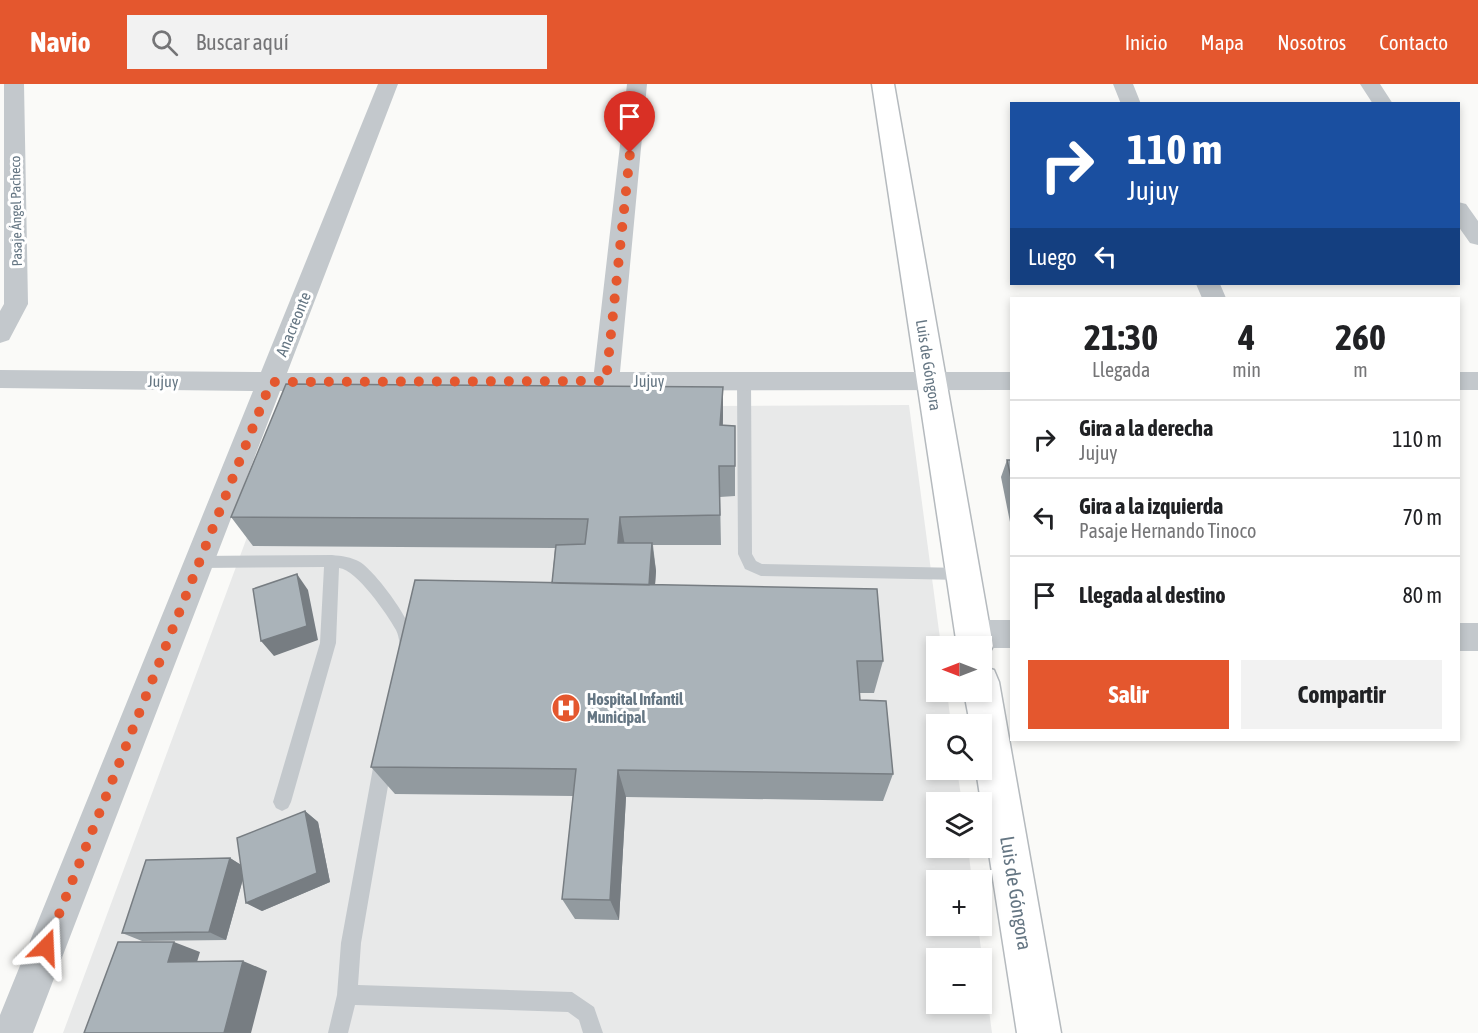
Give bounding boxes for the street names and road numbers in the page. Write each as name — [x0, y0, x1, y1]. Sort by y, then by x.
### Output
street label: Pasaje Ángel Pacheco — [7, 156, 25, 266]
street label: Anacreonte — [272, 289, 314, 359]
street label: Luis de Góngora — [912, 318, 945, 412]
street label: Jujuy — [147, 372, 179, 391]
street label: Jujuy — [634, 372, 665, 391]
street label: Luis de Góngora — [996, 834, 1037, 952]

